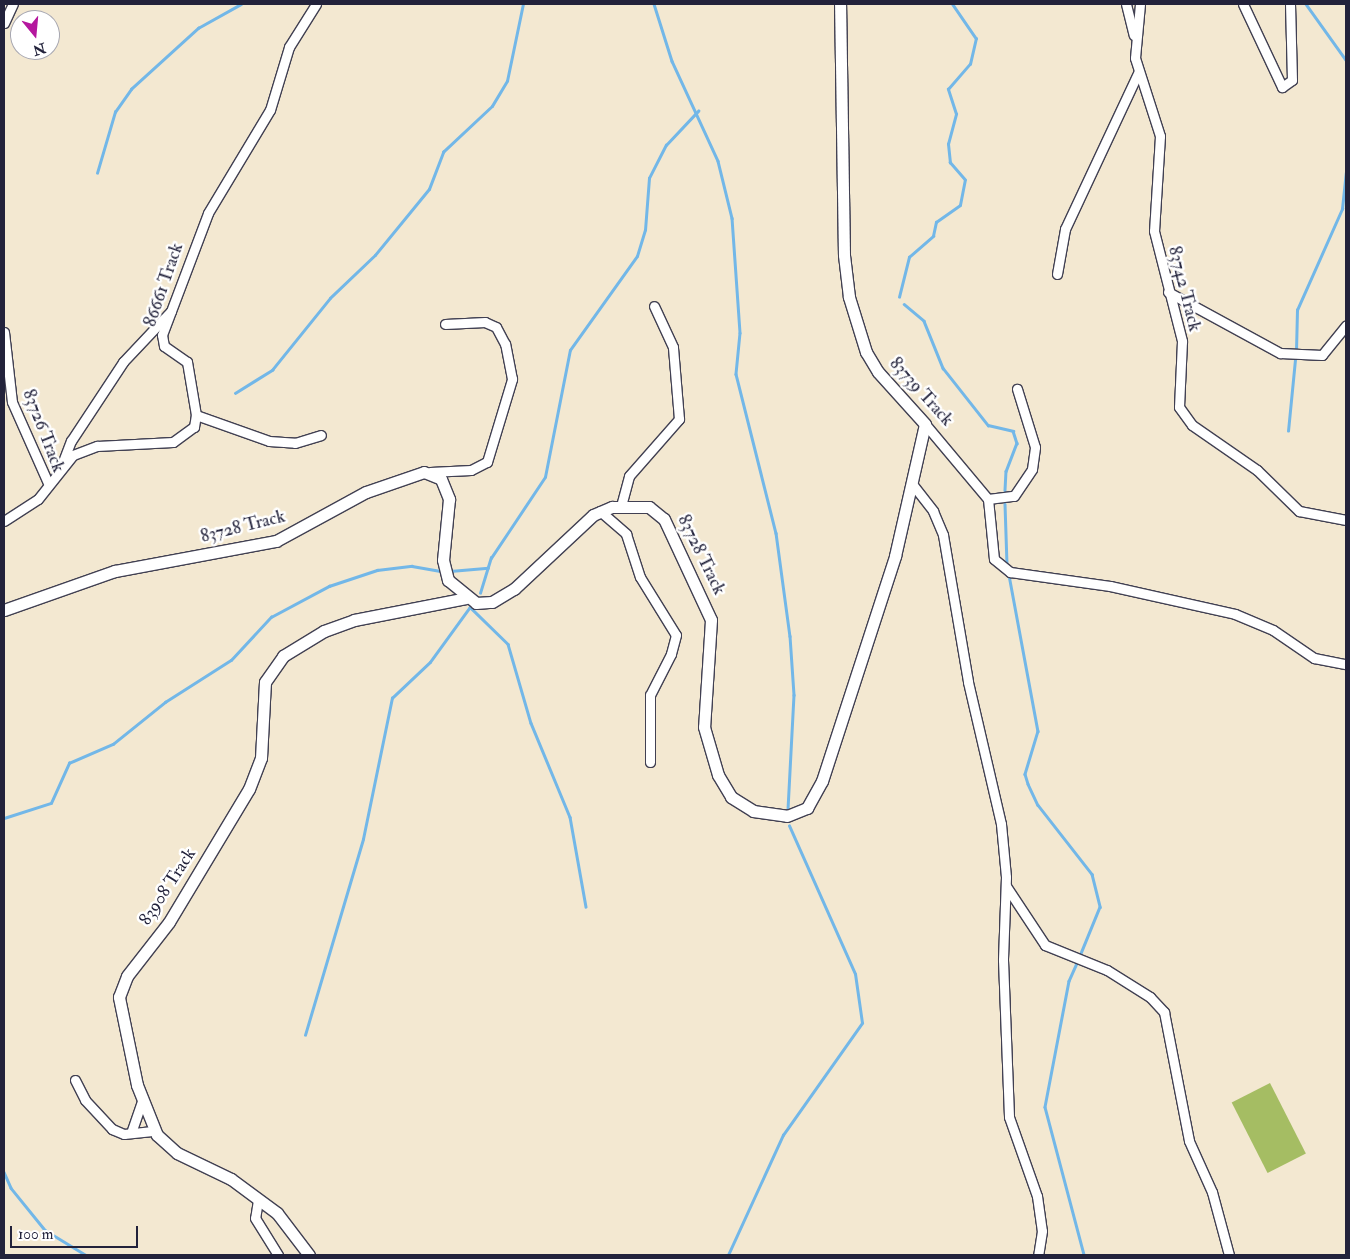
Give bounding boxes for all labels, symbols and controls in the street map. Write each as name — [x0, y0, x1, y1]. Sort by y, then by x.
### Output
north arrow — [10, 10, 60, 60]
text: N — [31, 39, 48, 59]
street label: 86661 Track — [140, 240, 188, 330]
street label: 83742 Track — [1163, 244, 1205, 334]
street label: 83739 Track — [885, 353, 957, 431]
street label: 83726 Track — [17, 387, 69, 475]
street label: 83728 Track — [198, 506, 288, 548]
street label: 83728 Track — [672, 511, 730, 599]
street label: 83908 Track — [135, 844, 201, 930]
scale bar — [12, 1216, 140, 1248]
text: 100 m — [18, 1225, 53, 1244]

